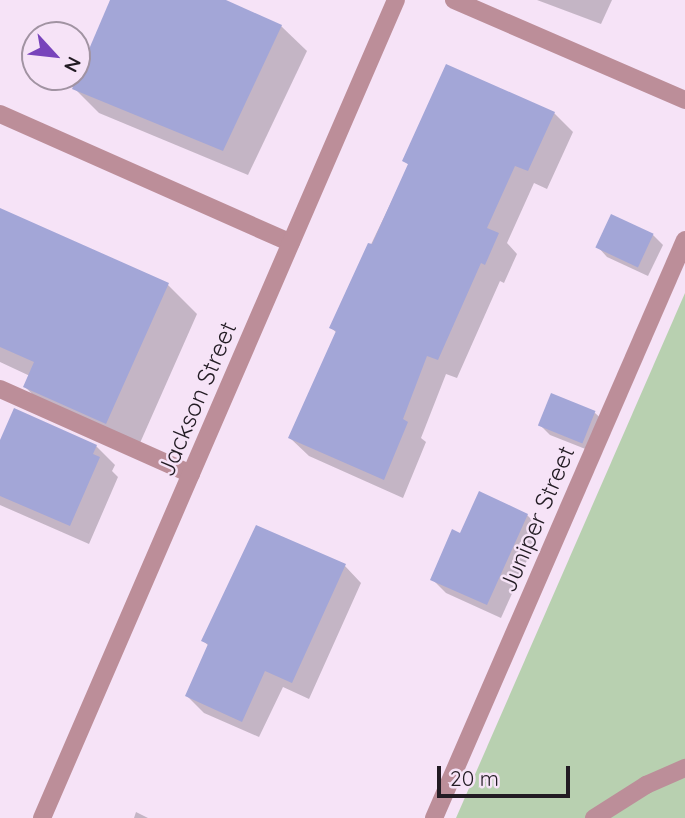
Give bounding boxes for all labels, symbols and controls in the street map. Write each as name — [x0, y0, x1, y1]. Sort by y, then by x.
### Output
north arrow — [21, 21, 91, 91]
text: N — [59, 53, 87, 76]
street label: Jackson Street — [151, 317, 243, 481]
street label: Juniper Street — [493, 442, 581, 596]
scale bar — [440, 752, 573, 796]
text: 20 m — [450, 765, 499, 791]

